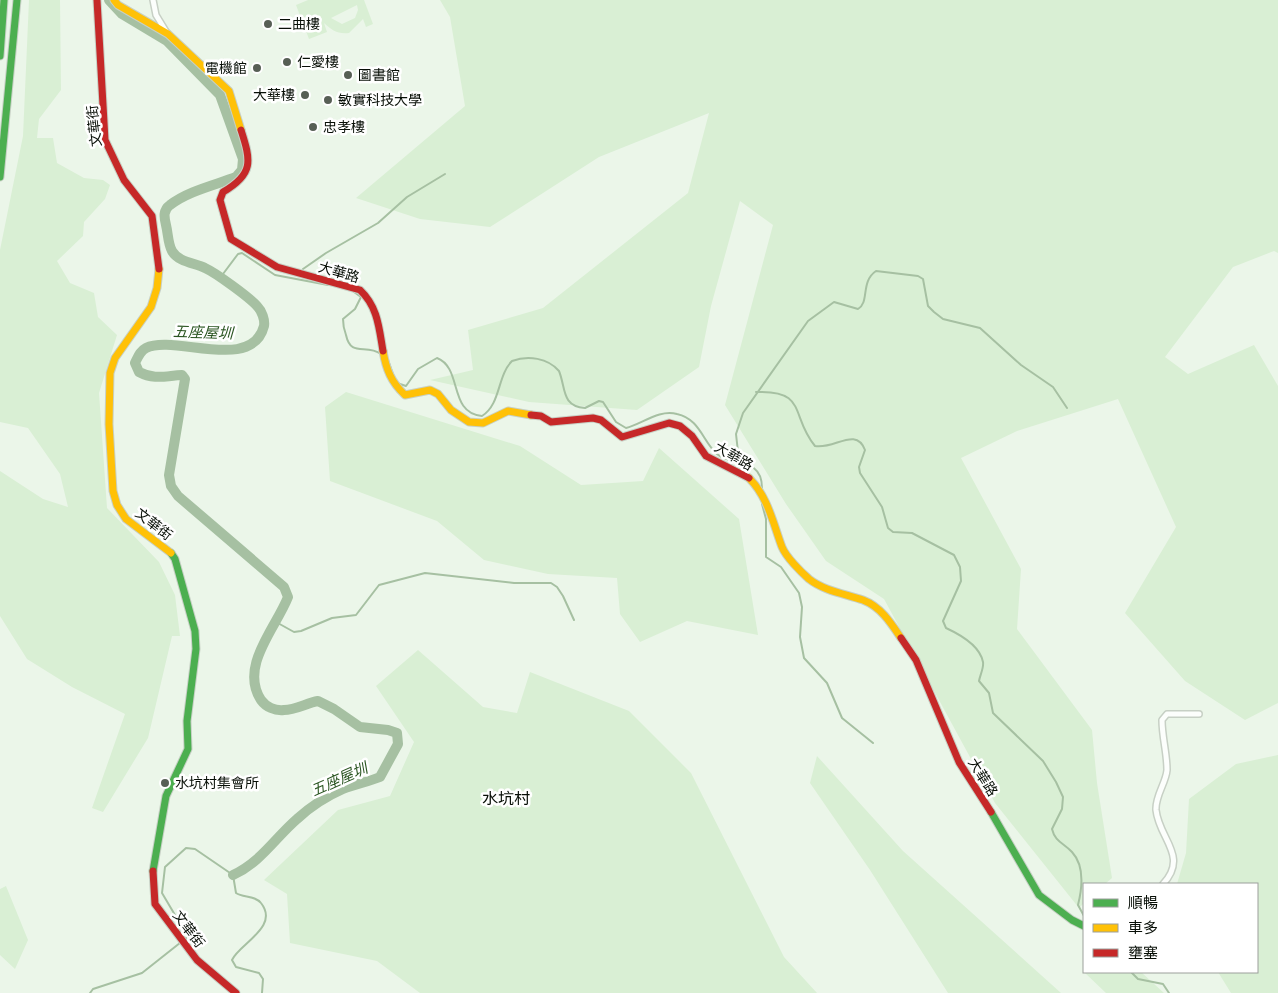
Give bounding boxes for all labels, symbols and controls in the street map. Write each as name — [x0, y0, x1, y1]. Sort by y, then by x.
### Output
place label: 二曲樓 — [278, 15, 320, 33]
marker: 二曲樓 — [262, 18, 274, 30]
place label: 仁愛樓 — [297, 53, 339, 71]
marker: 仁愛樓 — [281, 56, 293, 68]
place label: 電機館 — [205, 59, 247, 77]
marker: 電機館 — [251, 62, 263, 74]
place label: 圖書館 — [358, 66, 400, 84]
marker: 圖書館 — [342, 69, 354, 81]
place label: 大華樓 — [253, 86, 295, 104]
marker: 大華樓 — [299, 89, 311, 101]
place label: 敏實科技大學 — [338, 91, 422, 109]
marker: 敏實科技大學 — [322, 94, 334, 106]
street label: 文華街 — [83, 104, 105, 148]
place label: 忠孝樓 — [323, 118, 365, 136]
marker: 忠孝樓 — [307, 121, 319, 133]
street label: 大華路 — [316, 258, 362, 286]
water label: 五座屋圳 — [173, 321, 235, 343]
street label: 大華路 — [711, 438, 757, 474]
street label: 文華街 — [132, 504, 176, 544]
street label: 大華路 — [964, 754, 1002, 800]
water label: 五座屋圳 — [308, 757, 372, 800]
place label: 水坑村集會所 — [175, 774, 259, 792]
marker: 水坑村集會所 — [159, 777, 171, 789]
district label: 水坑村 — [482, 789, 530, 808]
legend — [1083, 883, 1258, 973]
text: 順暢 — [1128, 893, 1158, 912]
street label: 文華街 — [169, 907, 209, 951]
text: 車多 — [1128, 918, 1158, 937]
text: 壅塞 — [1128, 943, 1158, 962]

